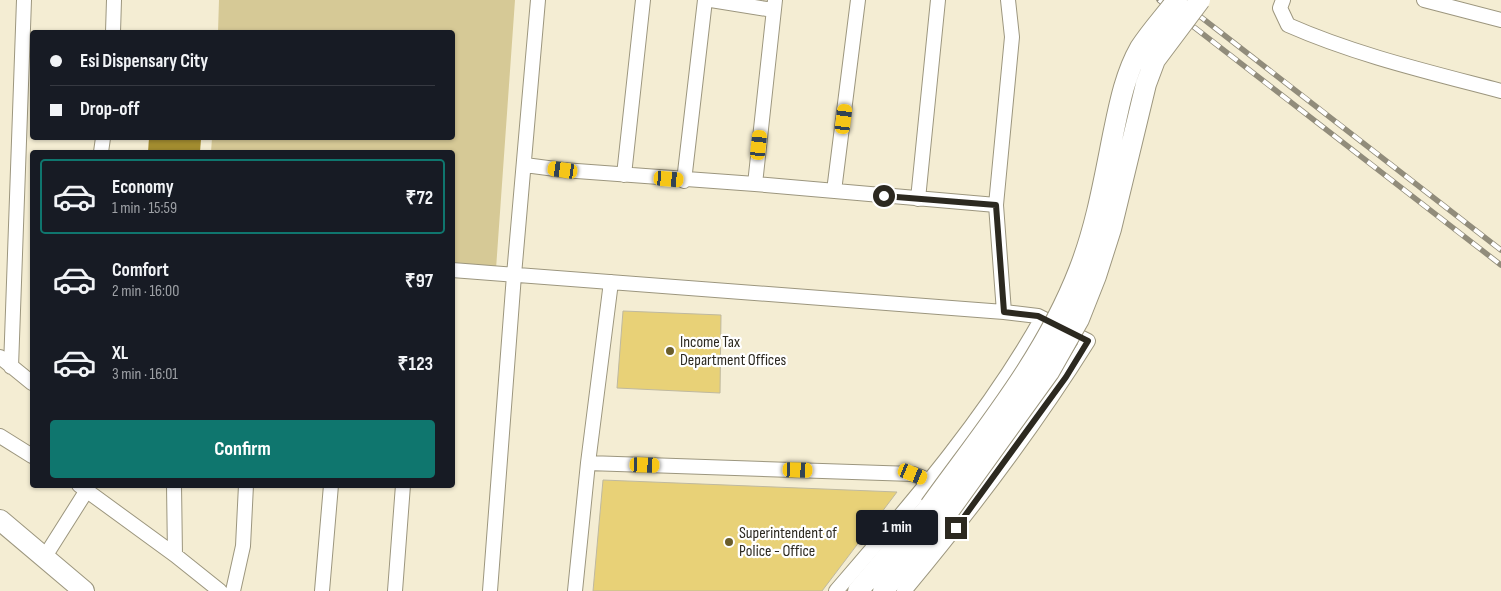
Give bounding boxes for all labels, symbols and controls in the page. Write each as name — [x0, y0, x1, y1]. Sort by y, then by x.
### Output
text: Esi Dispensary City — [80, 50, 208, 73]
text: Drop-off — [80, 98, 140, 121]
car — [834, 103, 853, 135]
car — [749, 129, 768, 161]
car — [547, 160, 578, 180]
car — [653, 170, 684, 188]
icon: car — [52, 174, 97, 219]
text: Economy — [112, 176, 174, 199]
route start — [873, 185, 895, 207]
text: ₹72 — [406, 187, 433, 210]
text: 1 min · 15:59 — [112, 199, 177, 218]
icon: car — [52, 257, 97, 302]
text: Comfort — [112, 259, 169, 282]
text: ₹97 — [405, 270, 433, 293]
text: 2 min · 16:00 — [112, 282, 179, 301]
place label: Income Tax Department Offices — [680, 333, 787, 370]
icon: car — [52, 340, 97, 385]
text: XL — [112, 342, 128, 365]
marker: Income Tax Department Offices — [664, 345, 676, 357]
text: ₹123 — [398, 353, 433, 376]
text: 3 min · 16:01 — [112, 365, 178, 384]
button: Confirm — [50, 420, 435, 478]
car — [629, 457, 660, 473]
car — [896, 461, 929, 487]
car — [782, 462, 813, 478]
callout: 1 min — [856, 510, 938, 546]
route end — [945, 517, 967, 539]
text: 1 min — [882, 518, 912, 537]
place label: Superintendent of Police - Office — [739, 524, 837, 561]
marker: Superintendent of Police - Office — [723, 536, 735, 548]

